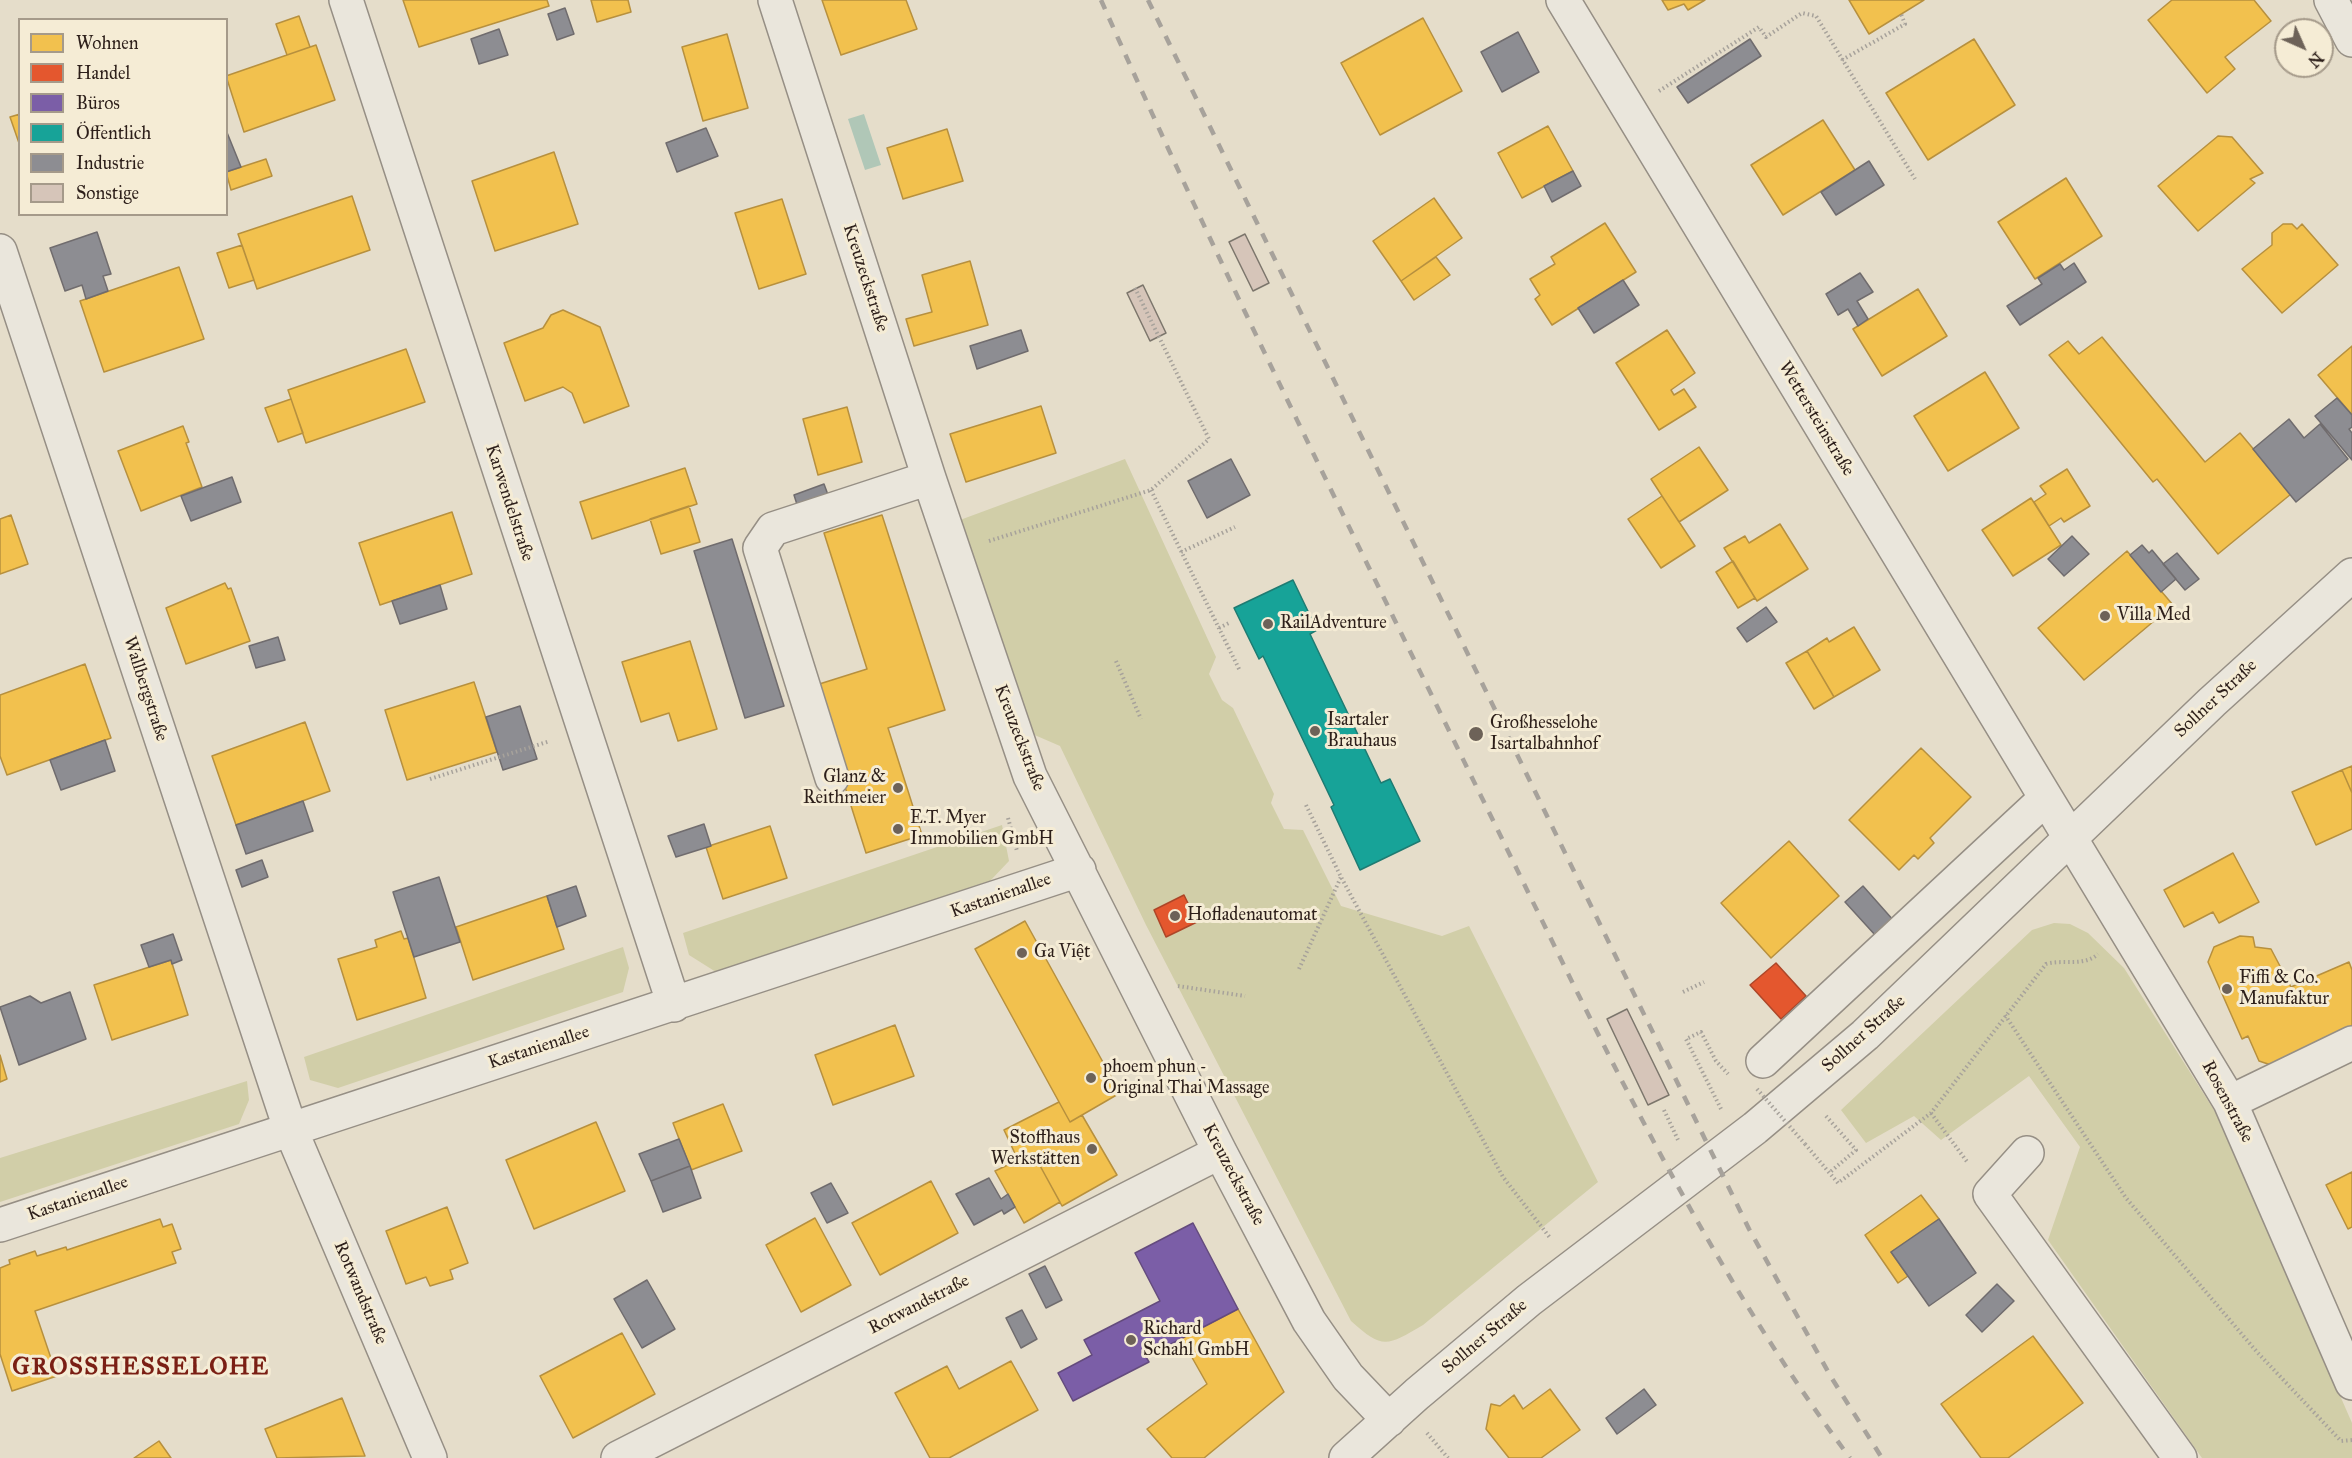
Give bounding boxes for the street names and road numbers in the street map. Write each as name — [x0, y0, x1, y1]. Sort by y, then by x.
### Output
street label: Kreuzeckstraße — [837, 221, 893, 335]
street label: Wettersteinstraße — [1773, 358, 1859, 480]
street label: Karwendelstraße — [480, 442, 538, 564]
street label: Wallbergstraße — [118, 634, 172, 744]
street label: Sollner Straße — [2170, 655, 2262, 743]
street label: Kreuzeckstraße — [989, 682, 1049, 794]
street label: Kastanienallee — [948, 869, 1054, 923]
street label: Sollner Straße — [1818, 991, 1910, 1077]
street label: Kastanienallee — [486, 1022, 592, 1074]
street label: Rosenstraße — [2196, 1057, 2258, 1147]
street label: Kreuzeckstraße — [1197, 1120, 1269, 1230]
street label: Kastanienallee — [25, 1172, 131, 1226]
street label: Rotwandstraße — [329, 1238, 391, 1348]
street label: Rotwandstraße — [865, 1270, 973, 1340]
street label: Sollner Straße — [1438, 1295, 1532, 1379]

